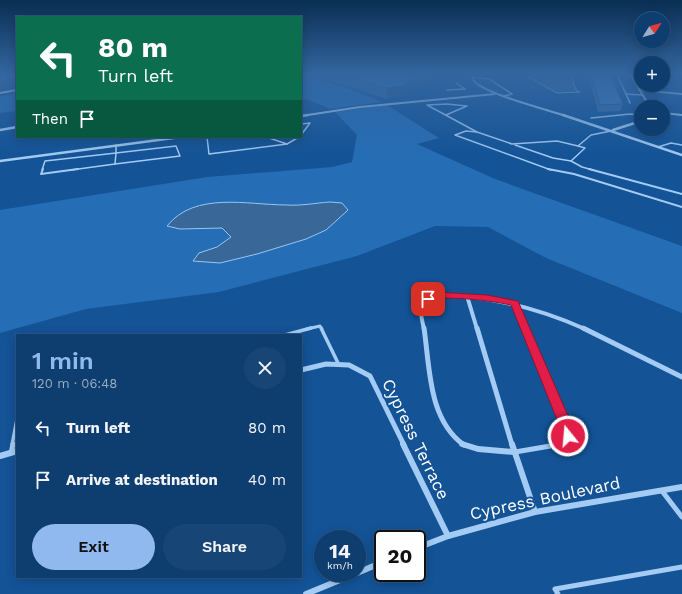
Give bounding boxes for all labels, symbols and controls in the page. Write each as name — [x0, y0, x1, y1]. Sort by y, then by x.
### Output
north arrow — [634, 12, 670, 48]
map controls — [634, 12, 670, 136]
text: 80 m — [98, 31, 168, 64]
icon: left — [32, 32, 84, 84]
button: + — [634, 56, 670, 92]
text: Turn left — [98, 65, 173, 86]
button: − — [634, 100, 670, 136]
icon: arrive — [76, 108, 98, 130]
text: Then — [32, 110, 68, 128]
pin — [411, 282, 445, 316]
icon: arrive — [417, 288, 439, 310]
text: 1 min — [32, 347, 94, 375]
button: close — [244, 347, 286, 389]
street label: Cypress Terrace — [378, 375, 454, 503]
text: 120 m · 06:48 — [32, 376, 117, 391]
position arrow — [547, 415, 589, 457]
icon: left — [32, 417, 54, 439]
text: Turn left — [66, 419, 130, 437]
text: 80 m — [248, 419, 286, 437]
icon: arrive — [32, 469, 54, 491]
text: Arrive at destination — [66, 471, 218, 489]
text: 40 m — [248, 471, 286, 489]
street label: Cypress Boulevard — [468, 472, 622, 524]
button: Exit — [32, 524, 155, 570]
button: Share — [163, 524, 286, 570]
speed limit sign: 20 — [374, 530, 426, 582]
text: 14 — [329, 539, 351, 563]
text: km/h — [327, 560, 353, 571]

